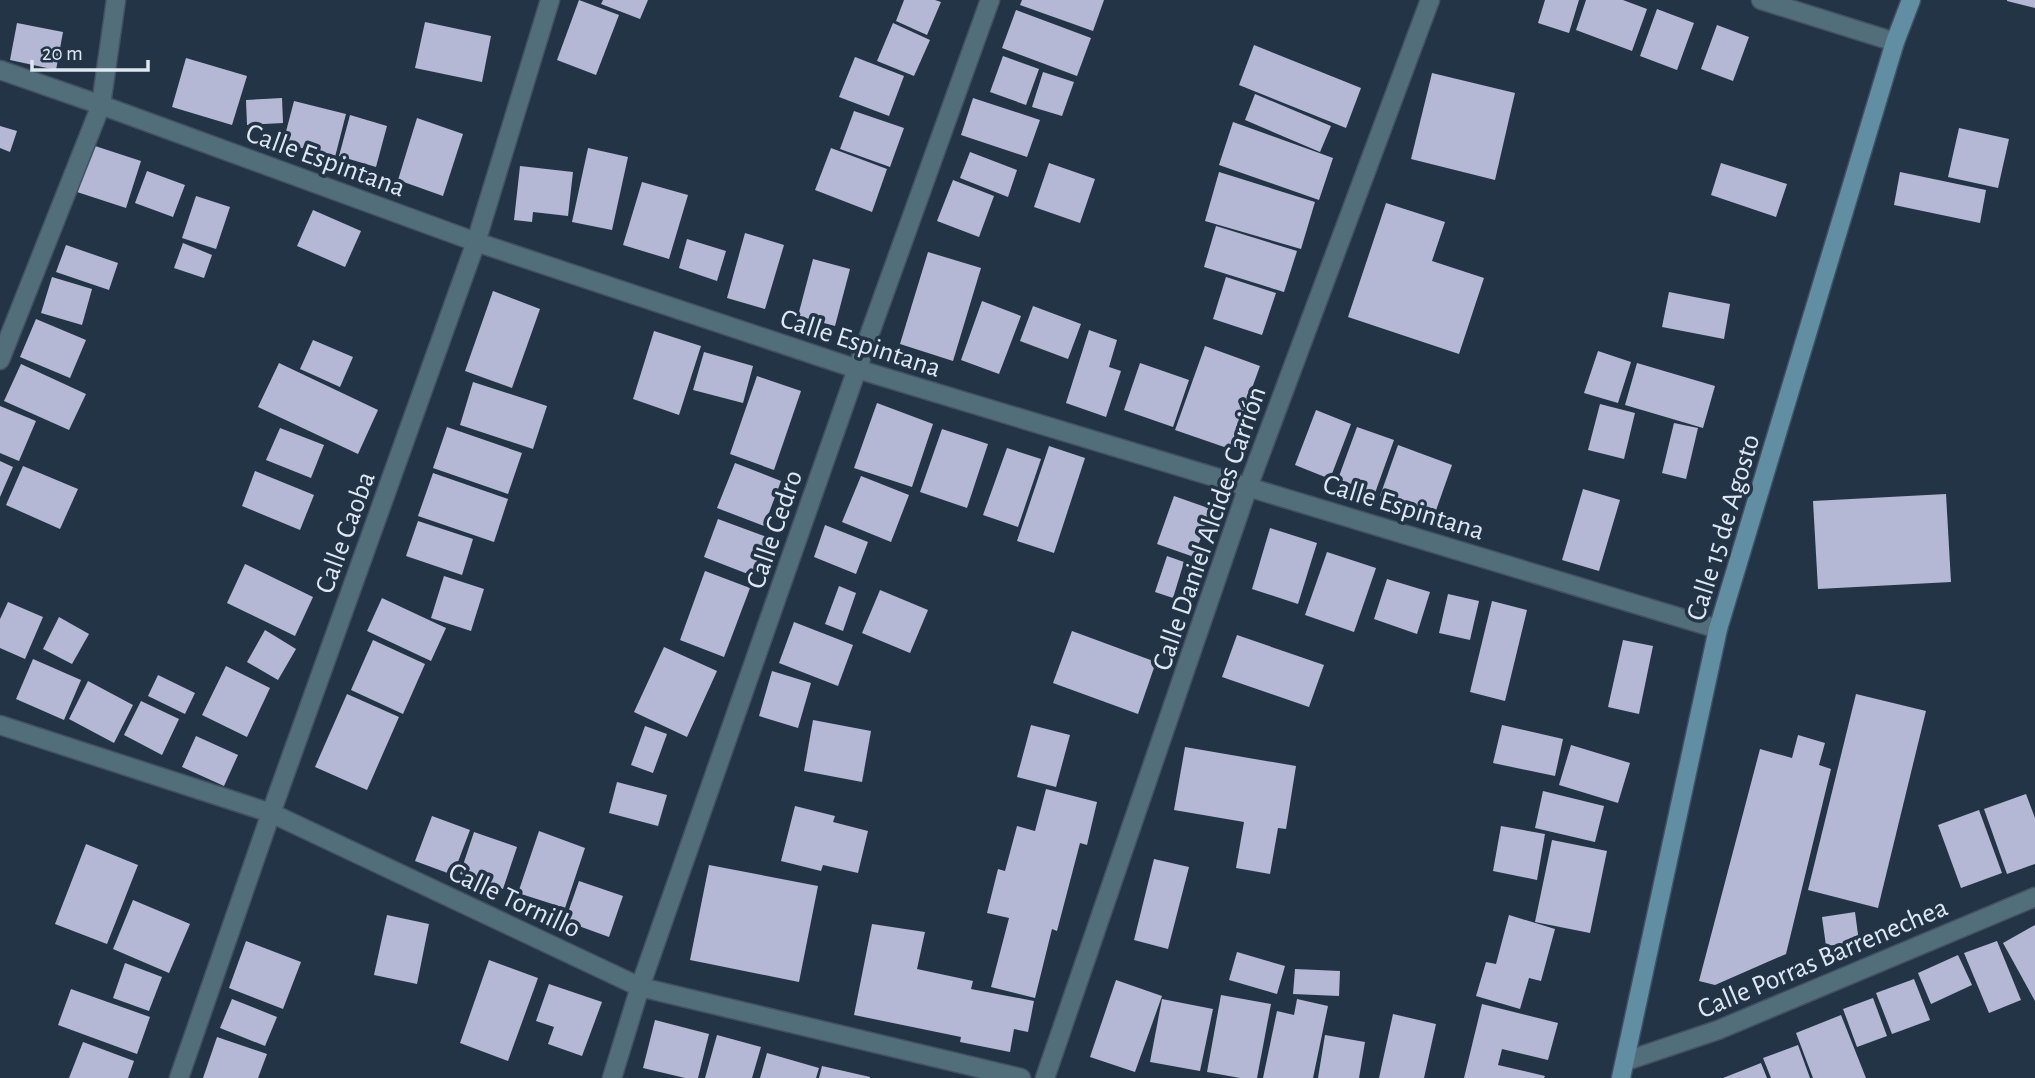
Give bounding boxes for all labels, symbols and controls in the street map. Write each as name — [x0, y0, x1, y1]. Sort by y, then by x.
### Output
scale bar — [32, 28, 147, 72]
text: 20 m — [42, 43, 83, 64]
street label: Calle Espintana — [242, 119, 409, 203]
street label: Calle Espintana — [777, 305, 944, 383]
street label: Calle Daniel Alcides Carrión — [1148, 383, 1272, 674]
street label: Calle 15 de Agosto — [1682, 431, 1766, 624]
street label: Calle Cedro — [742, 467, 808, 592]
street label: Calle Caoba — [311, 468, 381, 597]
street label: Calle Espintana — [1319, 470, 1487, 546]
street label: Calle Tornillo — [444, 858, 584, 944]
street label: Calle Porras Barrenechea — [1694, 893, 1952, 1024]

